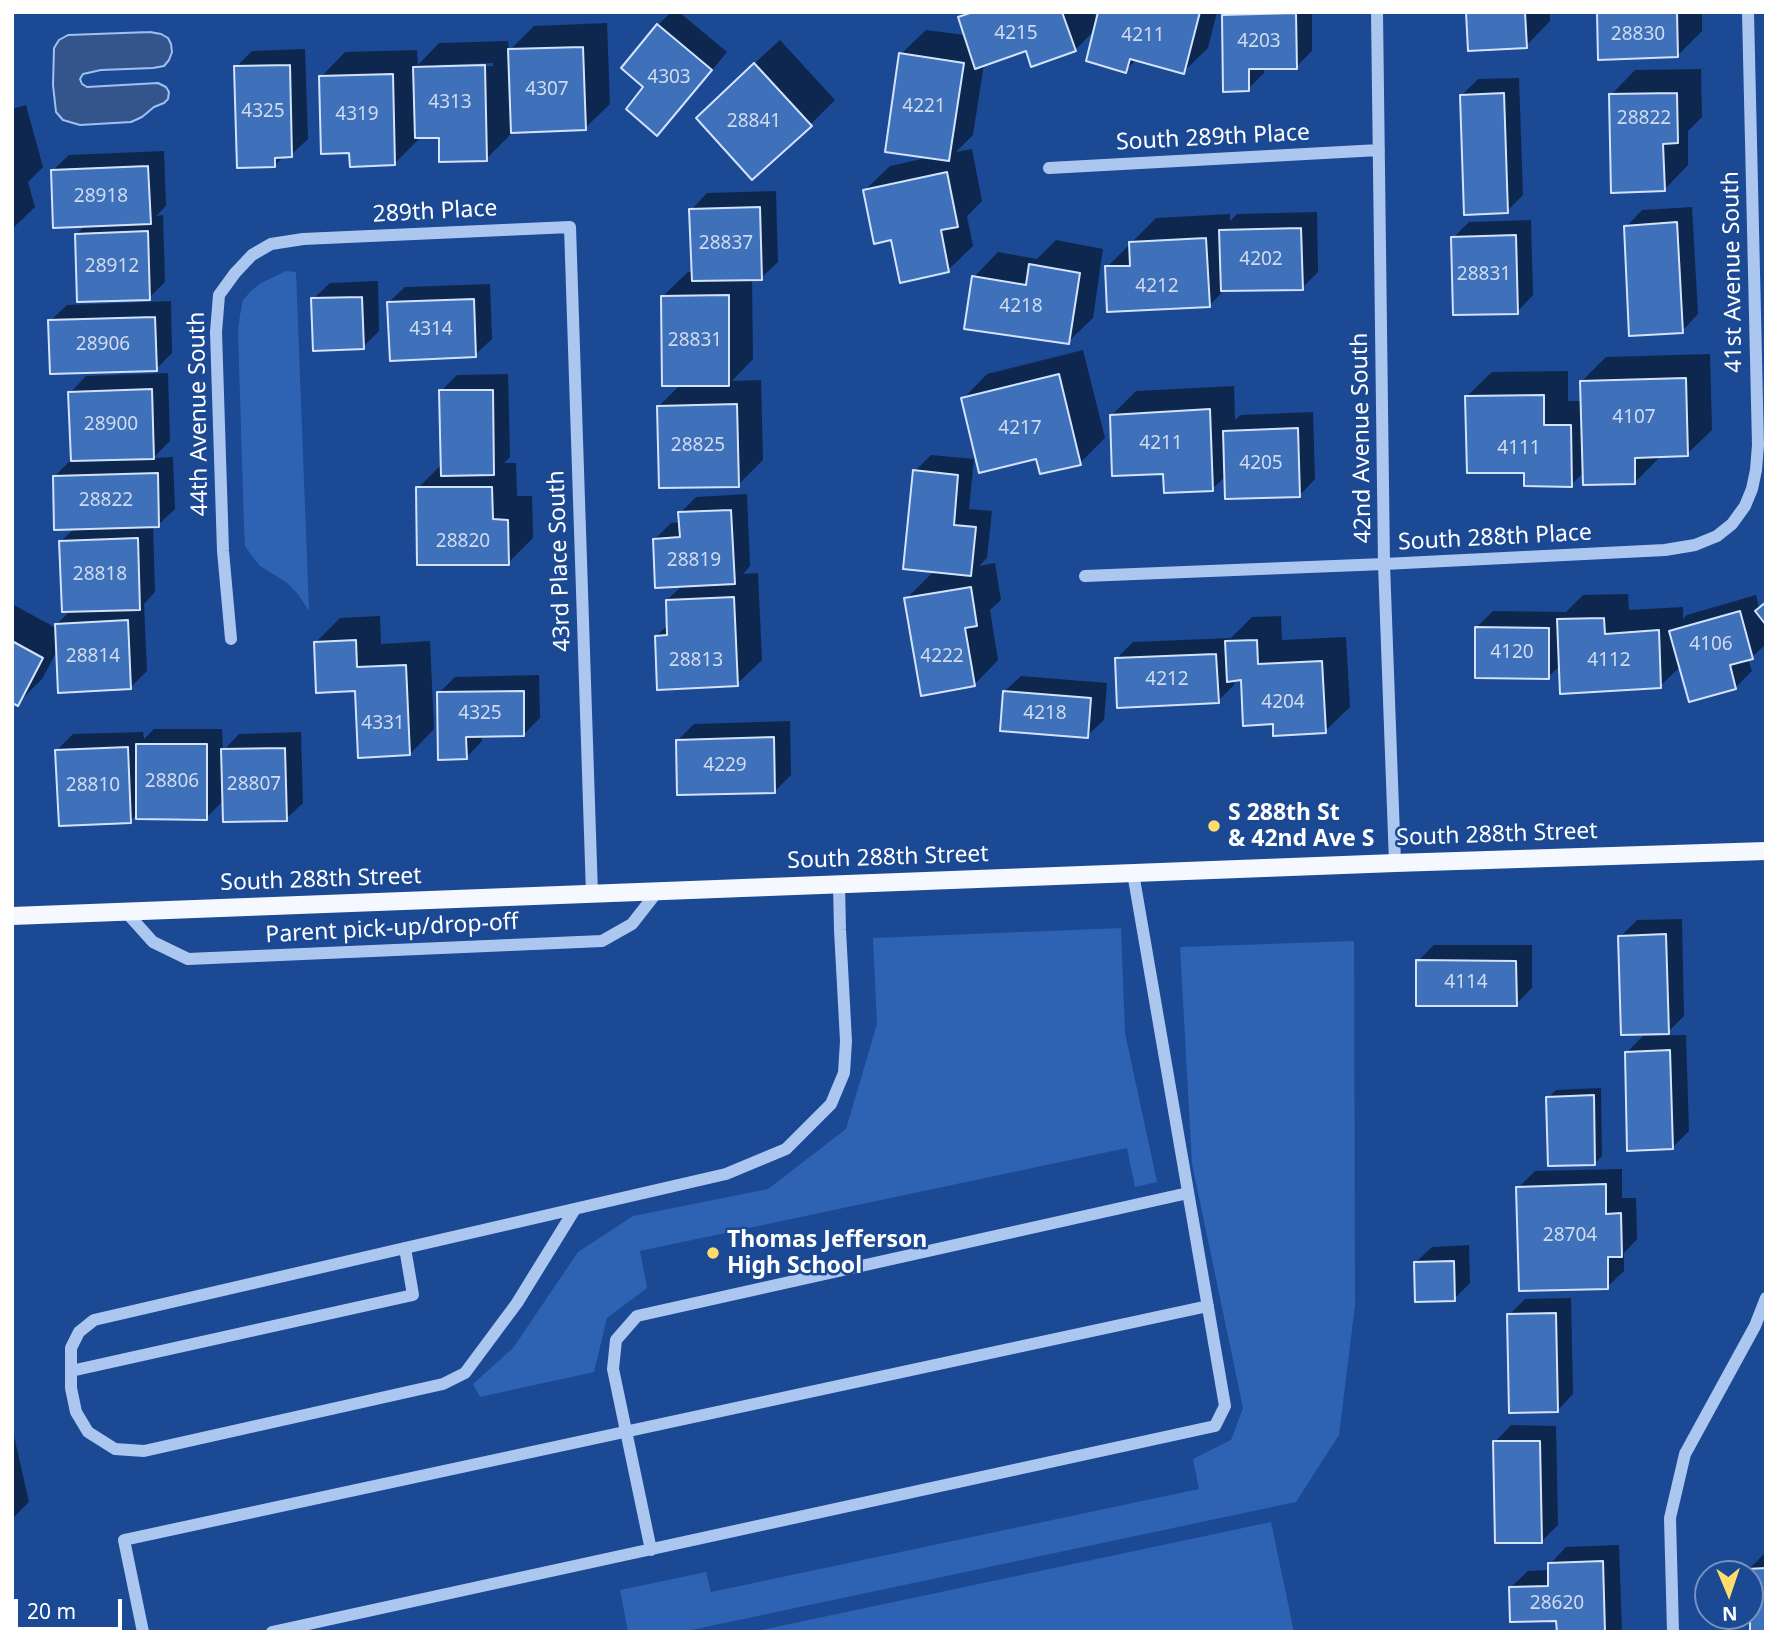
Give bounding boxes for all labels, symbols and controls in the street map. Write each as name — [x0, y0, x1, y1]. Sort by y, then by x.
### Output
house number: 4215 — [994, 23, 1038, 45]
house number: 28830 — [1611, 24, 1665, 46]
house number: 4211 — [1121, 25, 1165, 47]
house number: 4203 — [1237, 31, 1281, 53]
house number: 4303 — [647, 67, 691, 89]
house number: 4307 — [525, 79, 569, 101]
house number: 4313 — [428, 92, 472, 114]
house number: 4221 — [902, 96, 946, 118]
house number: 4325 — [241, 101, 285, 123]
house number: 4319 — [335, 104, 379, 126]
house number: 28822 — [1617, 108, 1671, 130]
house number: 28841 — [727, 111, 781, 133]
street label: South 289th Place — [1115, 119, 1311, 157]
street label: 41st Avenue South — [1717, 171, 1749, 373]
house number: 28918 — [74, 186, 128, 208]
street label: 289th Place — [372, 195, 498, 229]
house number: 28837 — [699, 233, 753, 255]
house number: 4202 — [1239, 249, 1283, 271]
house number: 28912 — [85, 256, 139, 278]
house number: 28831 — [1457, 264, 1511, 286]
house number: 4212 — [1135, 276, 1179, 298]
house number: 4218 — [999, 296, 1043, 318]
street label: 44th Avenue South — [183, 311, 215, 517]
house number: 4314 — [409, 319, 453, 341]
house number: 28831 — [668, 330, 722, 352]
street label: 42nd Avenue South — [1346, 332, 1378, 544]
house number: 28906 — [76, 334, 130, 356]
house number: 4107 — [1612, 407, 1656, 429]
house number: 28900 — [84, 414, 138, 436]
house number: 4217 — [998, 418, 1042, 440]
house number: 4211 — [1139, 433, 1183, 455]
house number: 28825 — [671, 435, 725, 457]
house number: 4111 — [1497, 438, 1541, 460]
house number: 4205 — [1239, 453, 1283, 475]
street label: 43rd Place South — [543, 470, 577, 652]
house number: 28822 — [79, 490, 133, 512]
street label: South 288th Place — [1397, 519, 1593, 557]
house number: 28820 — [436, 531, 490, 553]
house number: 28819 — [667, 550, 721, 572]
house number: 28818 — [73, 564, 127, 586]
house number: 4106 — [1689, 634, 1733, 656]
house number: 4120 — [1490, 642, 1534, 664]
house number: 28814 — [66, 646, 120, 668]
house number: 4222 — [920, 646, 964, 668]
house number: 28813 — [669, 650, 723, 672]
house number: 4112 — [1587, 650, 1631, 672]
house number: 4212 — [1145, 669, 1189, 691]
house number: 4204 — [1261, 692, 1305, 714]
house number: 4325 — [458, 703, 502, 725]
house number: 4218 — [1023, 703, 1067, 725]
house number: 4331 — [361, 713, 405, 735]
house number: 4229 — [703, 755, 747, 777]
house number: 28806 — [145, 771, 199, 793]
house number: 28807 — [227, 774, 281, 796]
house number: 28810 — [66, 775, 120, 797]
place label: S 288th St & 42nd Ave S — [1228, 799, 1374, 853]
marker: S 288th St & 42nd Ave S — [1206, 818, 1222, 834]
street label: South 288th Street — [1396, 818, 1598, 852]
street label: South 288th Street — [787, 841, 989, 875]
street label: South 288th Street — [220, 863, 422, 897]
street label: Parent pick-up/drop-off — [265, 909, 519, 949]
house number: 4114 — [1444, 972, 1488, 994]
house number: 28704 — [1543, 1225, 1597, 1247]
place label: Thomas Jefferson High School — [727, 1226, 927, 1280]
marker: Thomas Jefferson High School — [705, 1245, 721, 1261]
north arrow — [1694, 1560, 1764, 1630]
scale bar — [18, 1584, 126, 1628]
house number: 28620 — [1530, 1593, 1584, 1615]
text: 20 m — [27, 1597, 76, 1625]
text: N — [1721, 1601, 1738, 1627]

